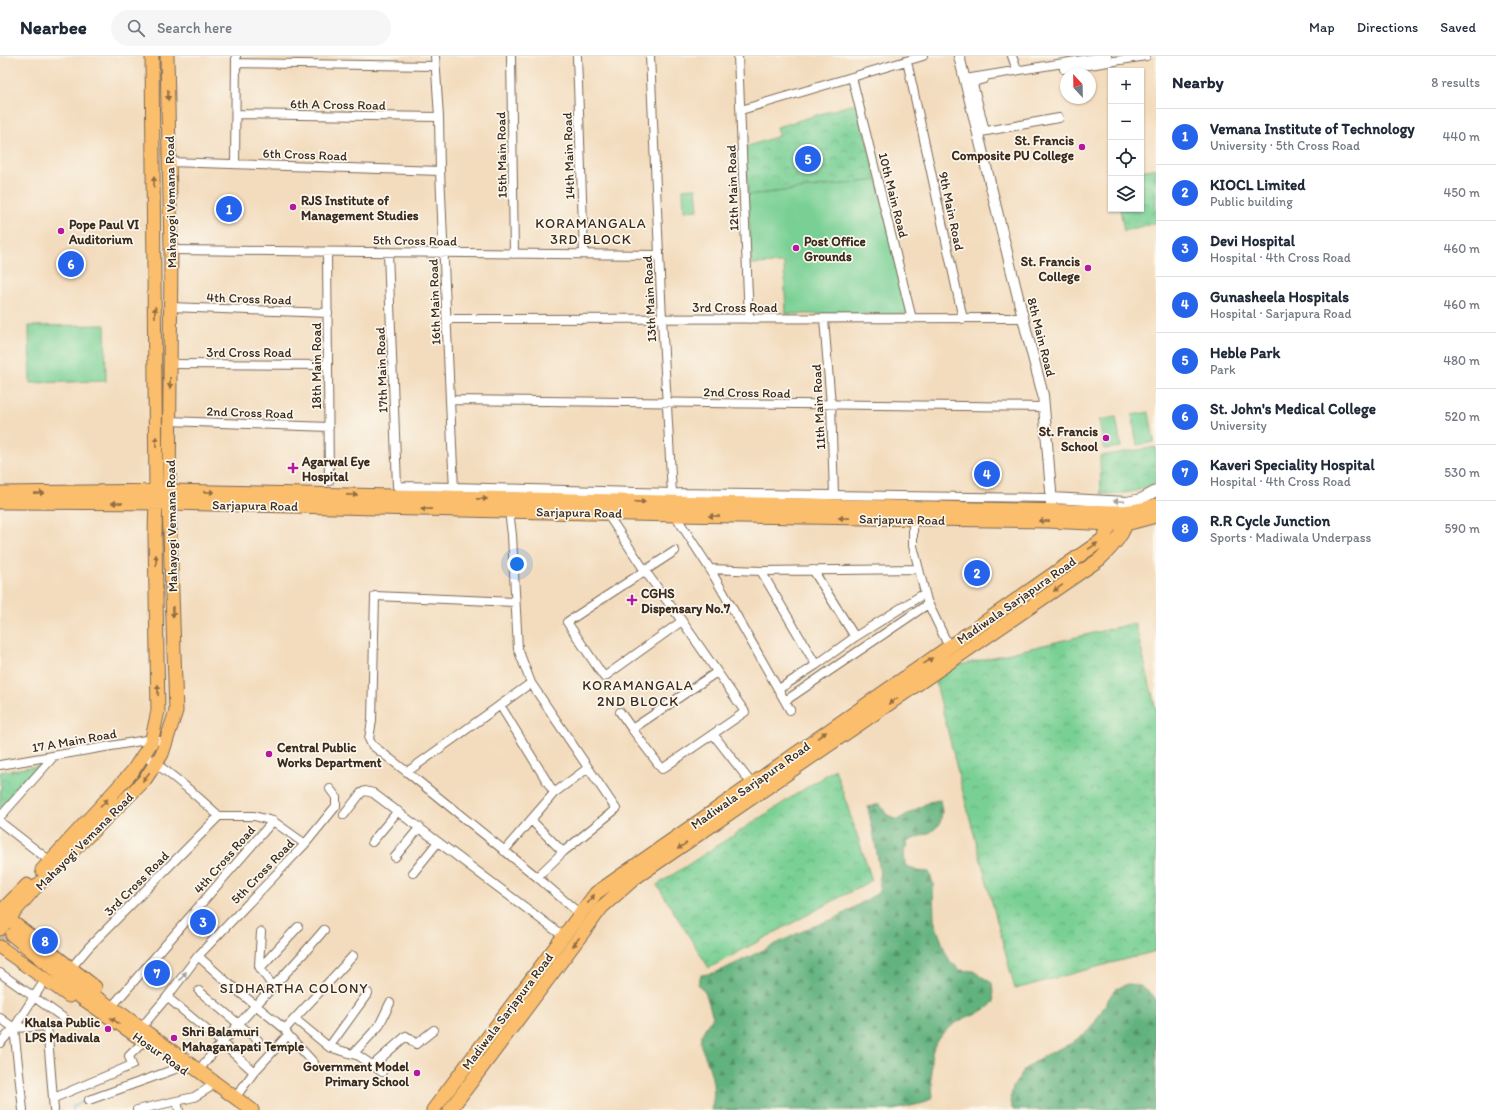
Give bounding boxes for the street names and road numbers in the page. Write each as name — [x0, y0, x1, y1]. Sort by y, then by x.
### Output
street label: 6th A Cross Road — [290, 96, 386, 113]
street label: 15th Main Road — [493, 112, 510, 198]
street label: 14th Main Road — [559, 112, 578, 200]
street label: Mahayogi Vemana Road — [162, 136, 179, 268]
street label: 12th Main Road — [723, 144, 742, 231]
street label: 6th Cross Road — [262, 146, 347, 163]
street label: 10th Main Road — [876, 151, 911, 239]
street label: 9th Main Road — [936, 170, 967, 252]
street label: 5th Cross Road — [373, 232, 457, 249]
street label: 13th Main Road — [640, 255, 659, 343]
street label: 16th Main Road — [425, 258, 444, 346]
street label: 4th Cross Road — [206, 290, 292, 307]
street label: 8th Main Road — [1024, 296, 1059, 378]
street label: 3rd Cross Road — [692, 300, 778, 315]
street label: 18th Main Road — [309, 323, 324, 409]
street label: 17th Main Road — [373, 327, 390, 413]
street label: 3rd Cross Road — [206, 345, 292, 360]
street label: 11th Main Road — [809, 364, 828, 450]
street label: 2nd Cross Road — [703, 384, 791, 401]
street label: 2nd Cross Road — [206, 403, 294, 422]
street label: Mahayogi Vemana Road — [163, 460, 180, 592]
street label: Sarjapura Road — [212, 497, 298, 514]
street label: Sarjapura Road — [536, 504, 622, 521]
street label: Sarjapura Road — [859, 511, 945, 528]
street label: Madiwala Sarjapura Road — [954, 554, 1079, 647]
street label: 17 A Main Road — [31, 726, 118, 755]
street label: Madiwala Sarjapura Road — [688, 739, 813, 832]
street label: Mahayogi Vemana Road — [32, 789, 136, 893]
street label: 4th Cross Road — [191, 822, 258, 896]
street label: 5th Cross Road — [228, 836, 297, 907]
street label: 3rd Cross Road — [101, 848, 172, 919]
street label: Madiwala Sarjapura Road — [459, 950, 556, 1073]
street label: Hosur Road — [130, 1029, 192, 1078]

